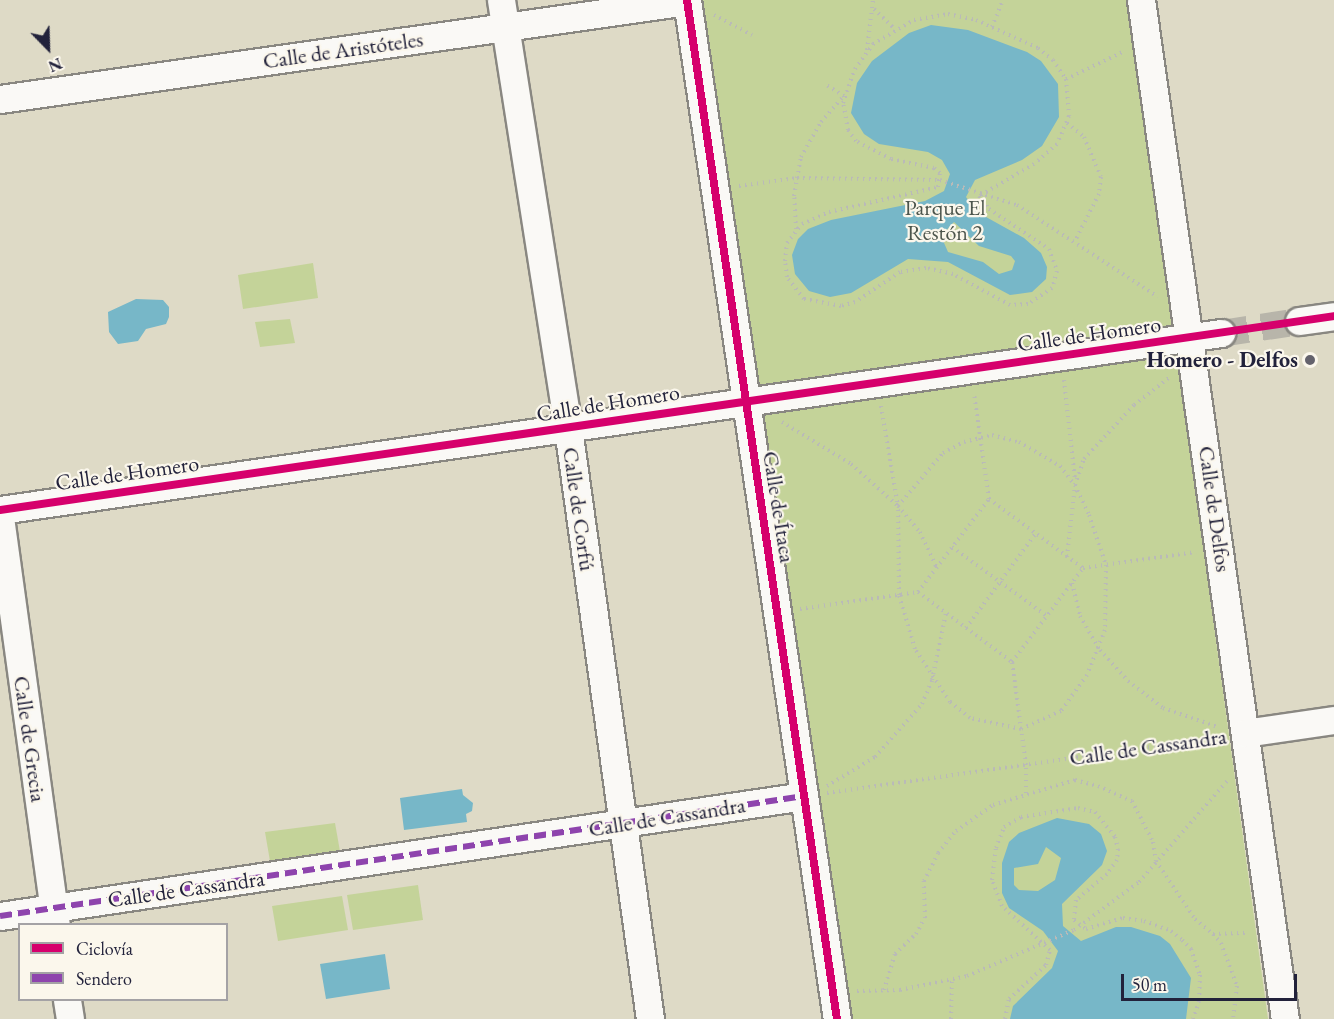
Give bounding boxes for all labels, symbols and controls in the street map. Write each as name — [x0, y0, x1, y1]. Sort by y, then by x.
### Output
north arrow — [18, 18, 78, 78]
street label: Calle de Aristóteles — [261, 26, 425, 74]
text: N — [45, 53, 65, 77]
park label: Parque El Restón 2 — [905, 194, 985, 246]
street label: Calle de Homero — [1016, 311, 1162, 357]
place label: Homero - Delfos — [1146, 347, 1298, 373]
marker: Homero - Delfos — [1303, 353, 1317, 367]
street label: Calle de Homero — [534, 379, 682, 427]
street label: Calle de Delfos — [1193, 444, 1237, 574]
street label: Calle de Corfú — [557, 446, 601, 572]
street label: Calle de Ítaca — [757, 449, 801, 565]
street label: Calle de Homero — [54, 450, 200, 496]
street label: Calle de Grecia — [8, 674, 52, 804]
street label: Calle de Cassandra — [1068, 723, 1228, 771]
street label: Calle de Cassandra — [587, 792, 747, 842]
street label: Calle de Cassandra — [106, 865, 266, 913]
legend — [18, 923, 228, 1001]
text: Ciclovía — [76, 937, 133, 960]
scale bar — [1124, 962, 1300, 1000]
text: Sendero — [76, 967, 132, 990]
text: 50 m — [1132, 973, 1167, 996]

